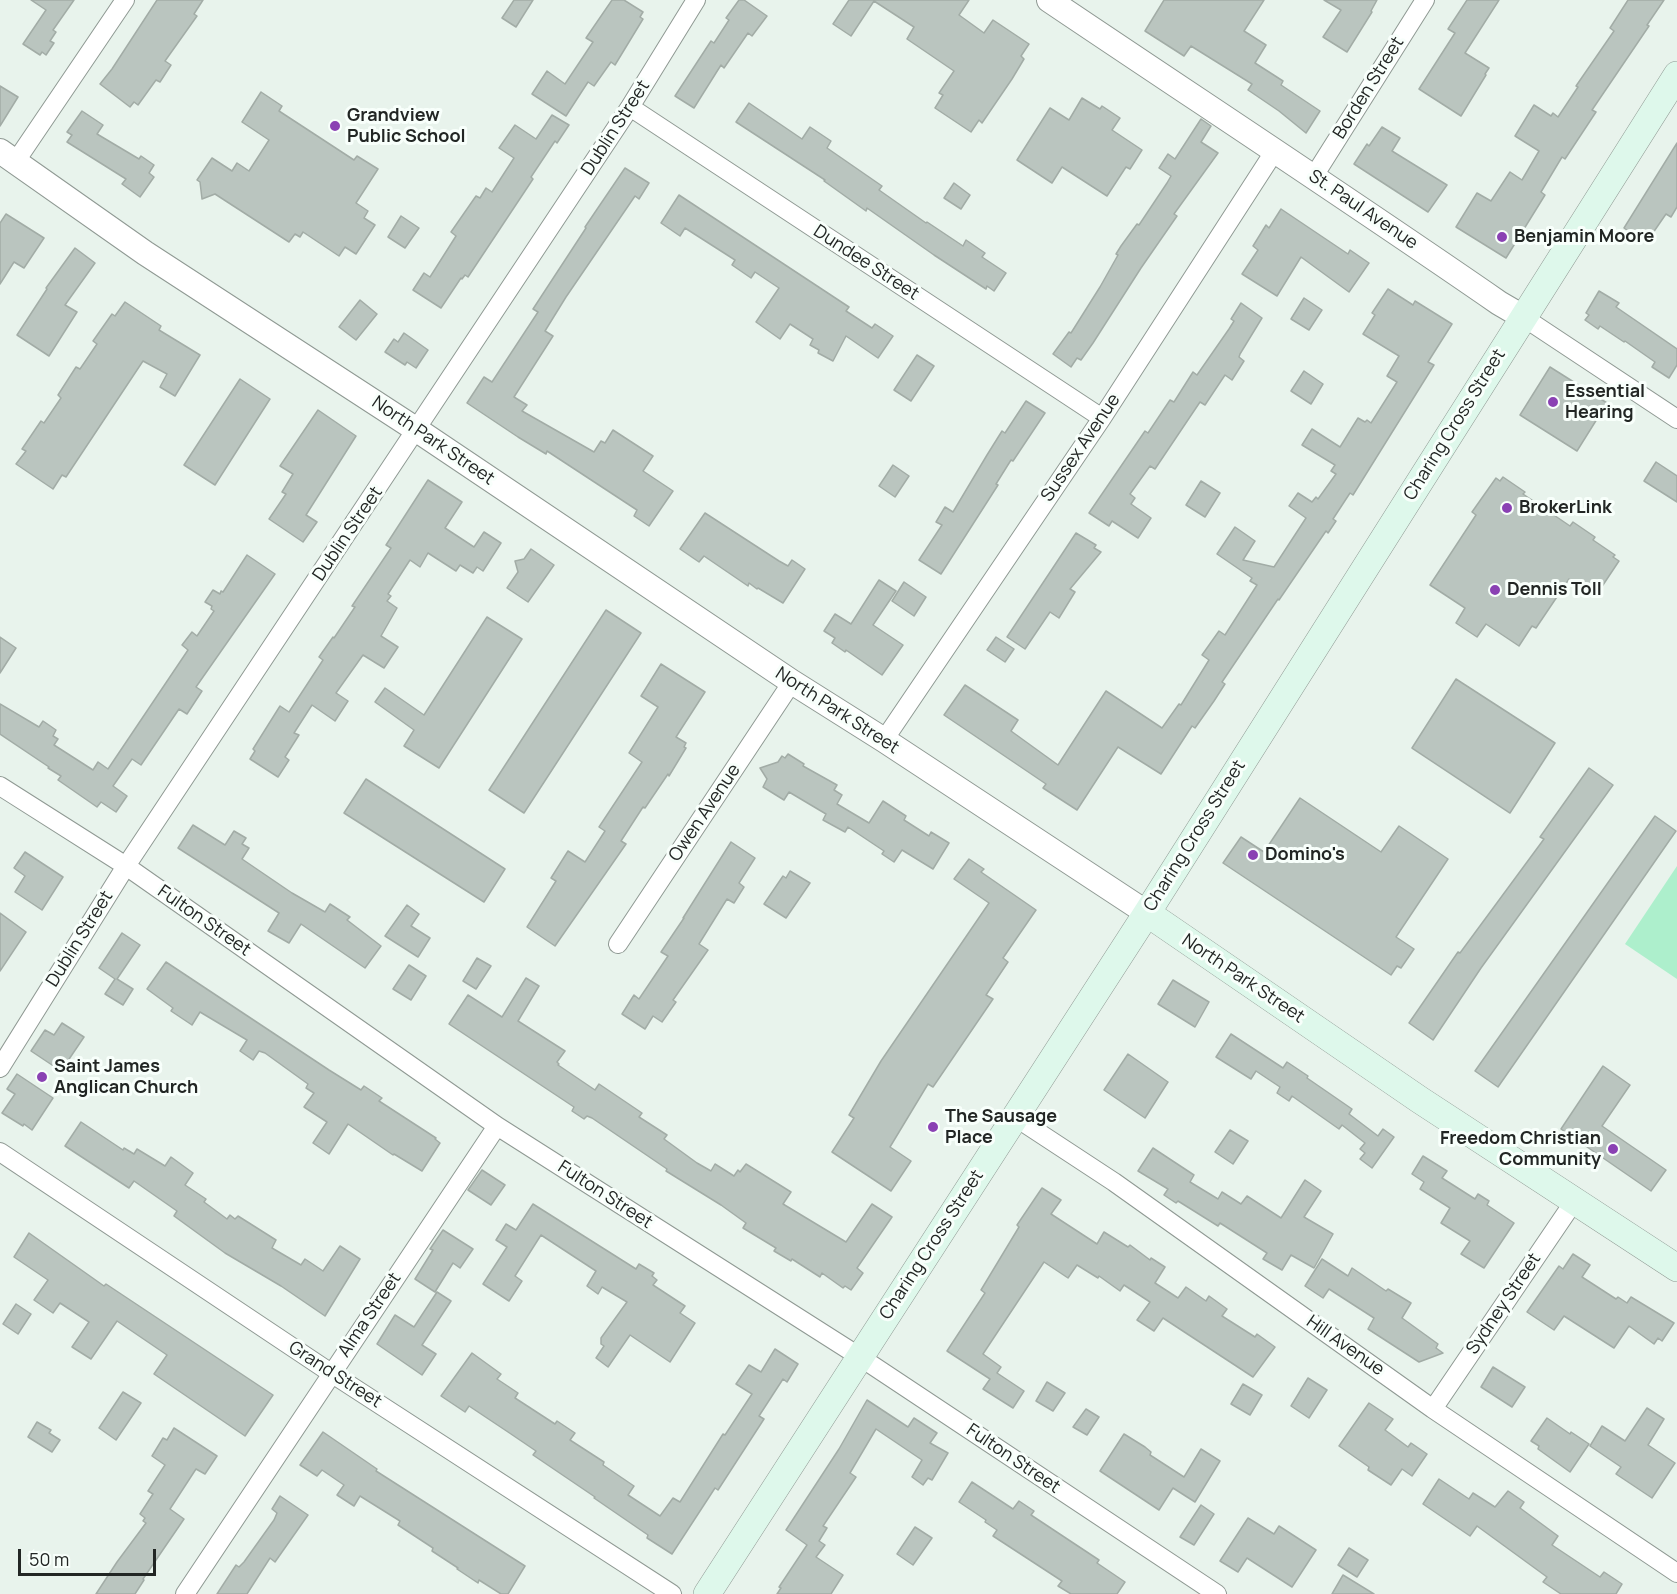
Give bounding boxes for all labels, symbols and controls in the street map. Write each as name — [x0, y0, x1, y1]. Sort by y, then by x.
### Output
street label: Borden Street — [1329, 33, 1409, 143]
street label: Dublin Street — [577, 76, 655, 180]
place label: Grandview Public School — [347, 105, 466, 148]
marker: Grandview Public School — [328, 119, 342, 133]
street label: St. Paul Avenue — [1304, 166, 1422, 254]
street label: Dundee Street — [809, 221, 923, 305]
place label: Benjamin Moore — [1514, 226, 1654, 248]
marker: Benjamin Moore — [1495, 230, 1509, 244]
street label: Charing Cross Street — [1400, 345, 1510, 505]
place label: Essential Hearing — [1565, 381, 1645, 424]
street label: Sussex Avenue — [1037, 390, 1125, 506]
street label: North Park Street — [368, 392, 498, 490]
marker: Essential Hearing — [1546, 395, 1560, 409]
street label: Dublin Street — [309, 483, 387, 585]
place label: BrokerLink — [1519, 497, 1612, 519]
marker: BrokerLink — [1500, 501, 1514, 515]
place label: Dennis Toll — [1507, 579, 1602, 601]
marker: Dennis Toll — [1488, 583, 1502, 597]
street label: North Park Street — [771, 663, 903, 759]
street label: Charing Cross Street — [1140, 756, 1250, 916]
street label: Owen Avenue — [665, 760, 745, 866]
place label: Domino's — [1265, 844, 1345, 866]
marker: Domino's — [1246, 848, 1260, 862]
street label: Fulton Street — [153, 881, 255, 961]
street label: Dublin Street — [42, 887, 118, 991]
street label: North Park Street — [1178, 930, 1308, 1028]
place label: Saint James Anglican Church — [54, 1056, 198, 1098]
marker: Saint James Anglican Church — [35, 1070, 49, 1084]
place label: The Sausage Place — [945, 1106, 1057, 1148]
marker: The Sausage Place — [926, 1120, 940, 1134]
place label: Freedom Christian Community — [1440, 1128, 1601, 1170]
marker: Freedom Christian Community — [1606, 1142, 1620, 1156]
street label: Fulton Street — [554, 1156, 656, 1234]
street label: Charing Cross Street — [875, 1166, 989, 1324]
street label: Sydney Street — [1462, 1249, 1546, 1359]
street label: Alma Street — [334, 1269, 406, 1361]
street label: Hill Avenue — [1302, 1311, 1388, 1381]
street label: Grand Street — [284, 1337, 386, 1413]
street label: Fulton Street — [962, 1420, 1064, 1498]
scale bar — [21, 1537, 159, 1575]
text: 50 m — [29, 1547, 69, 1571]

